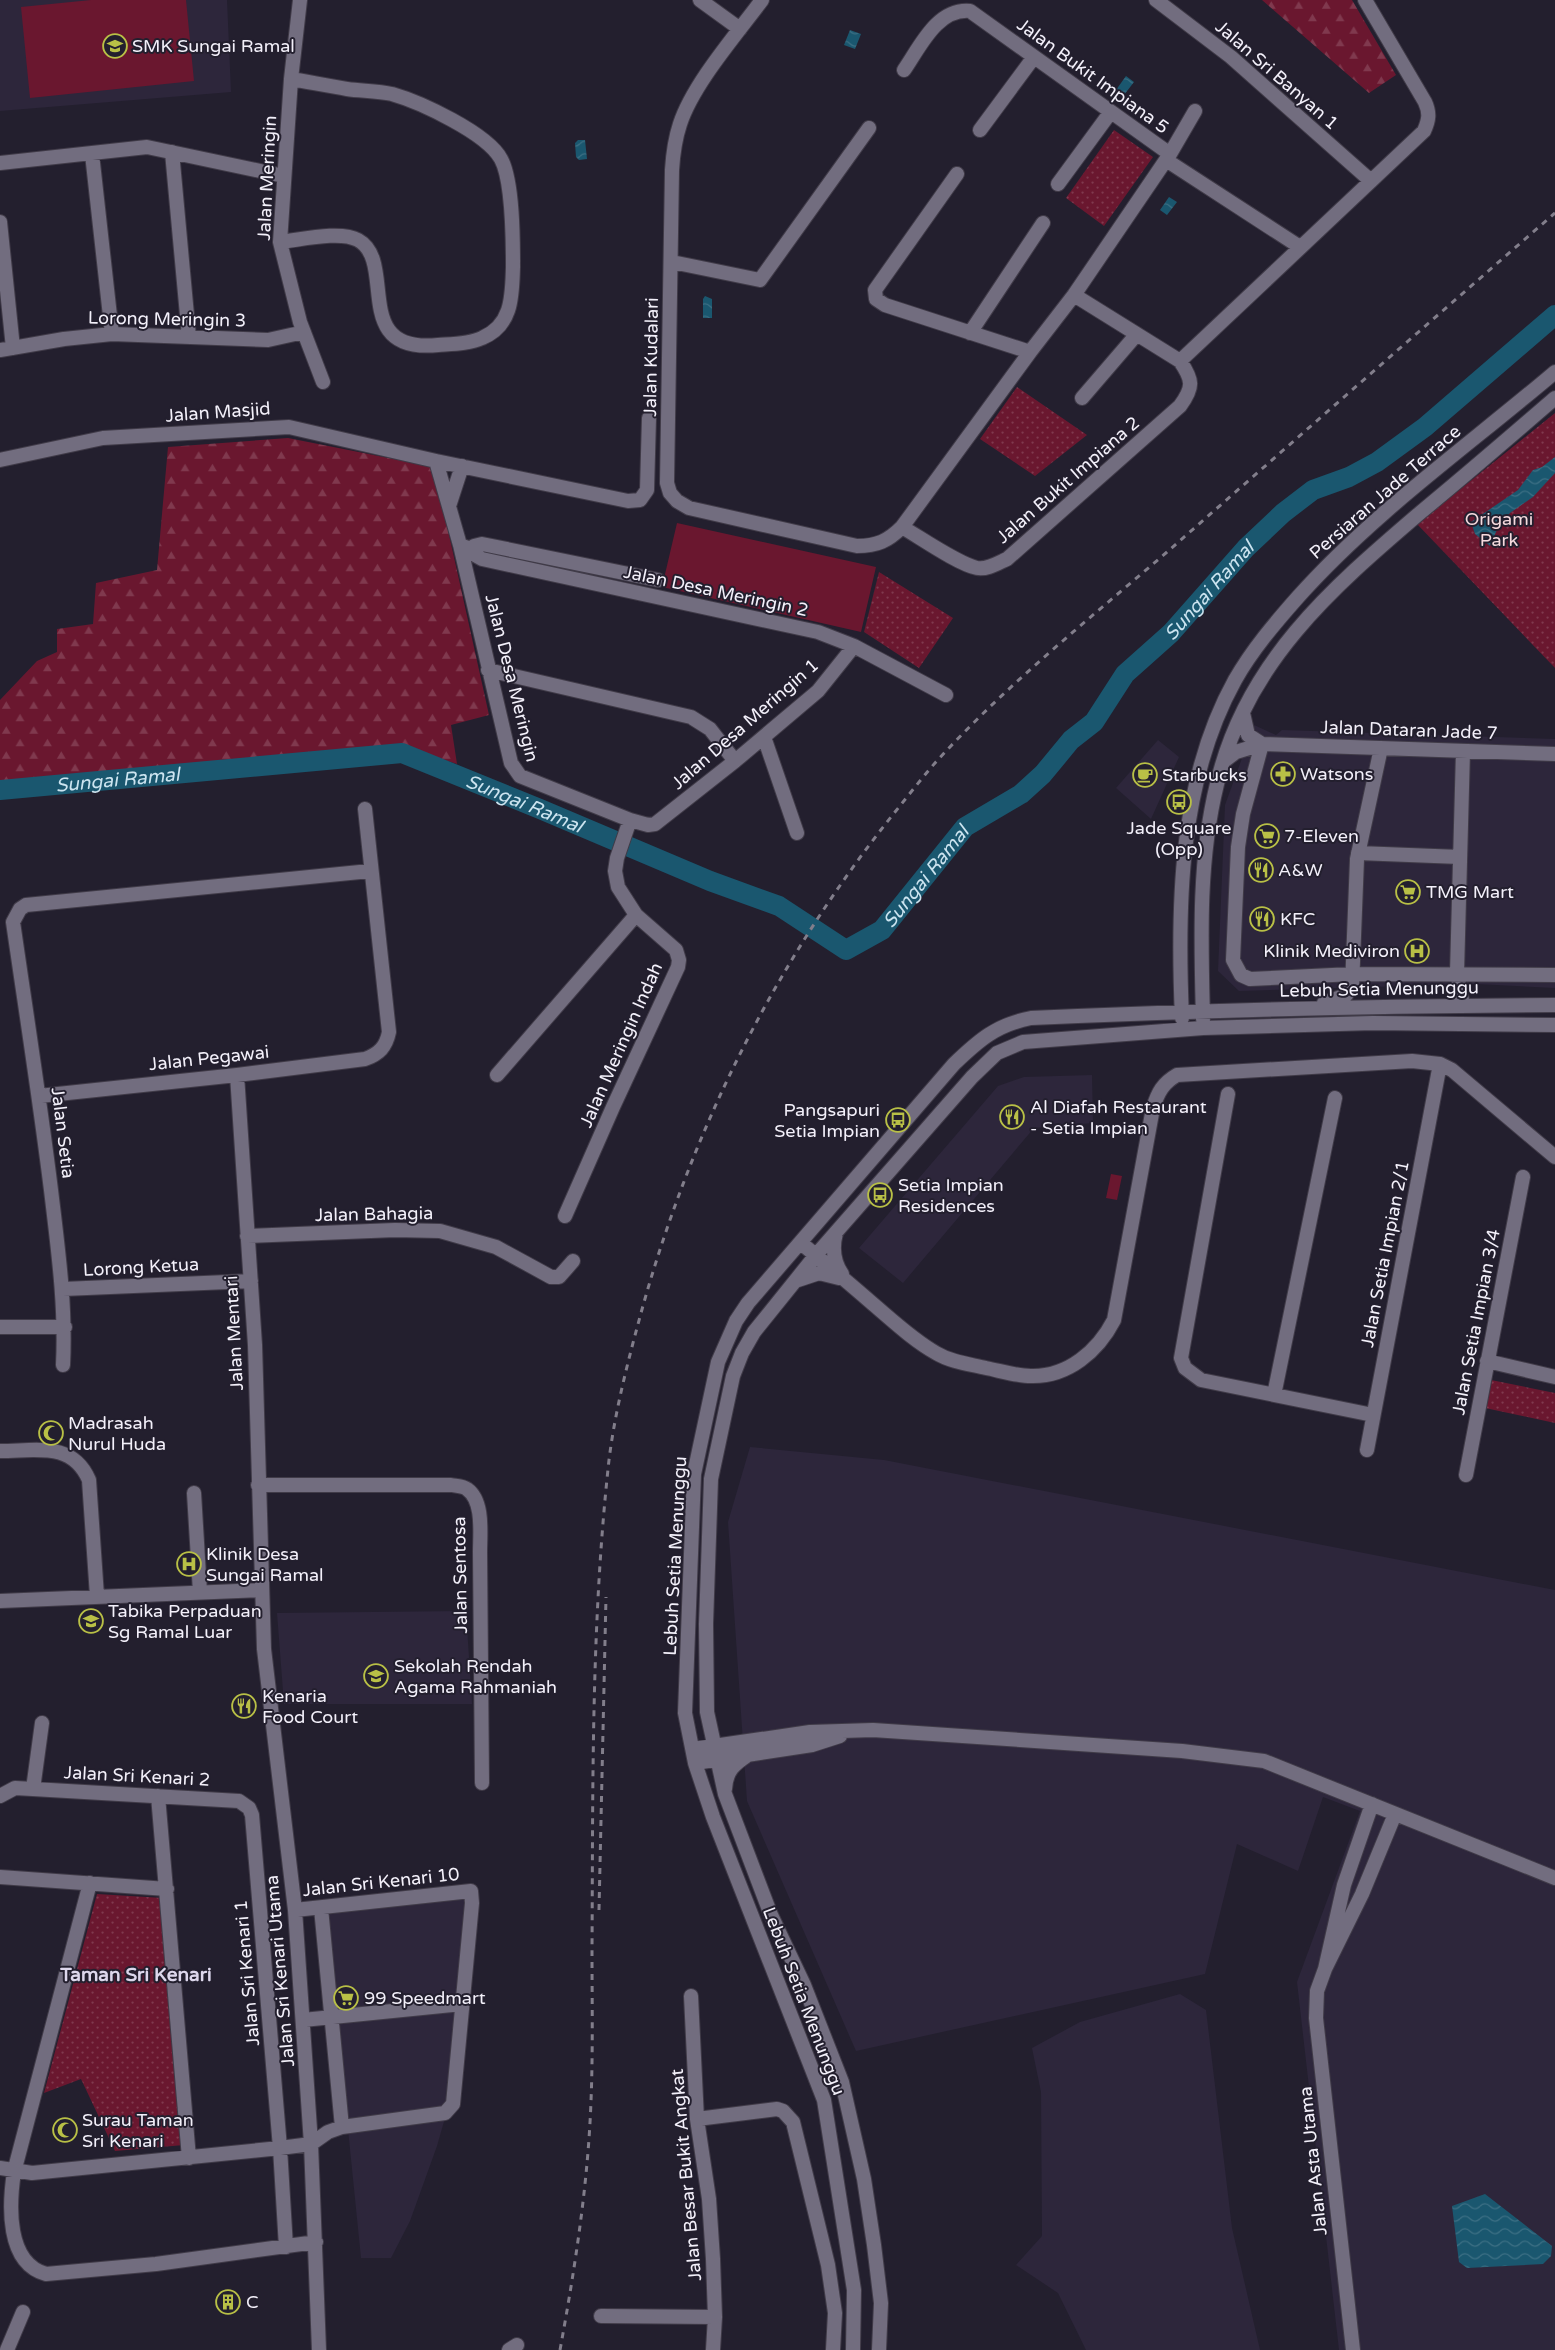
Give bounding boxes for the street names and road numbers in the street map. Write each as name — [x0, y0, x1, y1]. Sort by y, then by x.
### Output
street label: Jalan Bukit Impiana 5 — [1013, 13, 1173, 139]
street label: Jalan Sri Banyan 1 — [1211, 16, 1343, 134]
street label: Jalan Meringin — [253, 115, 281, 241]
street label: Jalan Kudalari — [639, 297, 663, 417]
street label: Lorong Meringin 3 — [88, 307, 246, 331]
street label: Jalan Masjid — [165, 397, 271, 427]
street label: Jalan Bukit Impiana 2 — [992, 412, 1144, 548]
street label: Persiaran Jade Terrace — [1305, 420, 1465, 564]
street label: Jalan Desa Meringin 2 — [622, 561, 810, 621]
street label: Jalan Desa Meringin — [481, 592, 543, 764]
street label: Jalan Desa Meringin 1 — [667, 654, 823, 794]
street label: Jalan Dataran Jade 7 — [1320, 716, 1498, 744]
street label: Jalan Meringin Indah — [575, 959, 667, 1131]
street label: Lebuh Setia Menunggu — [1279, 976, 1479, 1002]
street label: Jalan Pegawai — [148, 1041, 270, 1075]
street label: Jalan Setia — [47, 1086, 79, 1180]
street label: Jalan Setia Impian 2/1 — [1356, 1159, 1414, 1349]
street label: Jalan Bahagia — [315, 1202, 433, 1226]
street label: Jalan Setia Impian 3/4 — [1447, 1227, 1505, 1417]
street label: Lorong Ketua — [82, 1253, 200, 1281]
street label: Jalan Mentari — [220, 1275, 248, 1391]
street label: Lebuh Setia Menunggu — [659, 1456, 691, 1656]
street label: Jalan Sentosa — [448, 1516, 472, 1634]
street label: Jalan Sri Kenari 2 — [63, 1761, 211, 1791]
street label: Jalan Sri Kenari 10 — [301, 1863, 461, 1901]
street label: Jalan Sri Kenari Utama — [261, 1874, 299, 2068]
street label: Jalan Sri Kenari 1 — [230, 1899, 264, 2047]
street label: Lebuh Setia Menunggu — [758, 1904, 850, 2098]
street label: Jalan Besar Bukit Angkat — [666, 2068, 706, 2282]
street label: Jalan Asta Utama — [1294, 2086, 1332, 2236]

